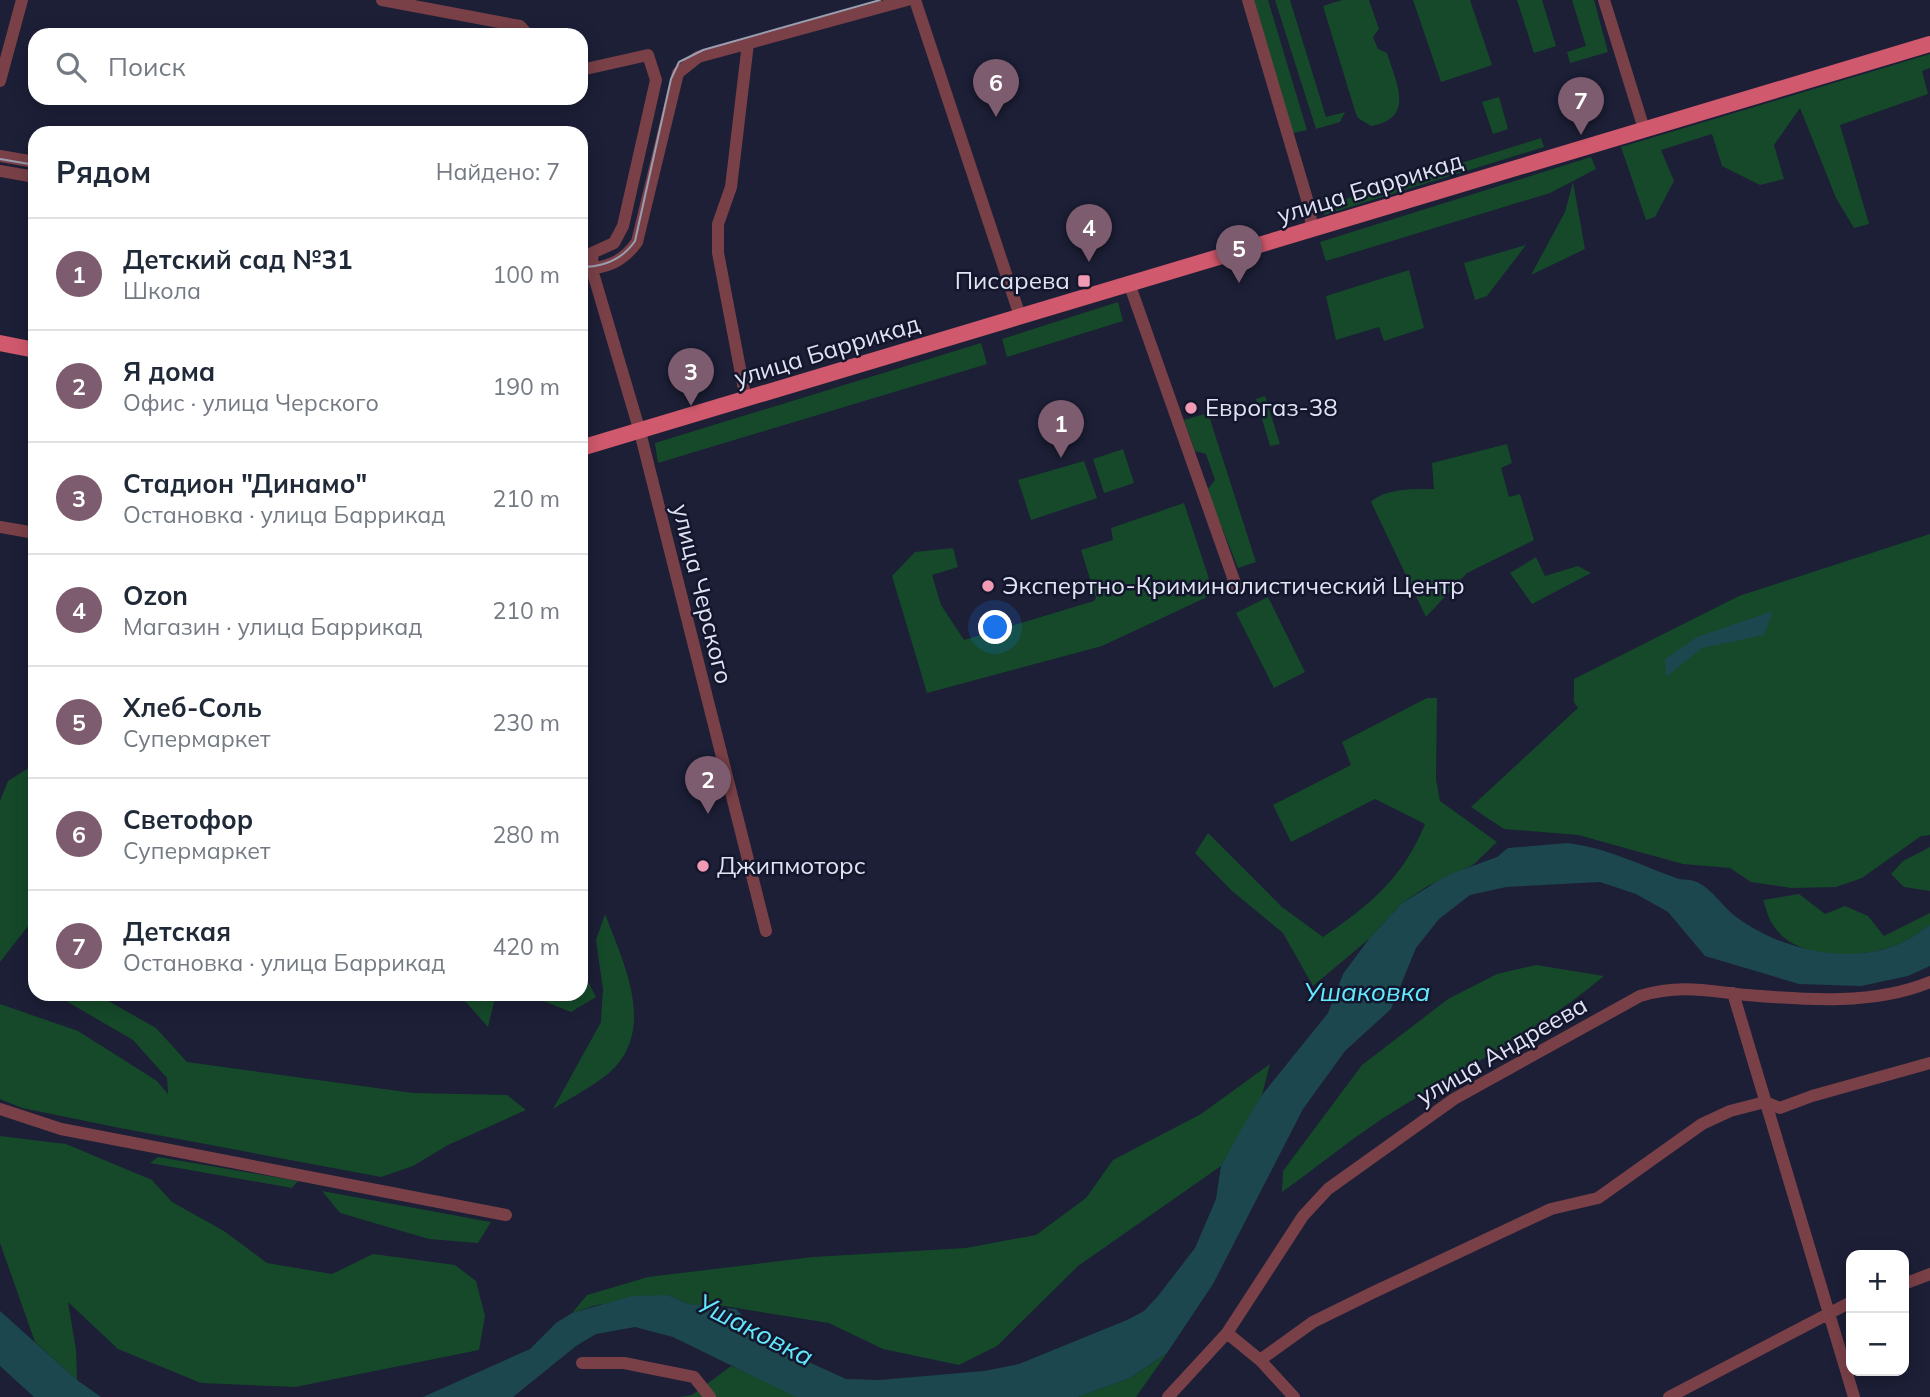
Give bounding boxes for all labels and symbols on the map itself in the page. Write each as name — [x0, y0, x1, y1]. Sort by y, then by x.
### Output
pin: 6 — [973, 59, 1019, 117]
pin: 7 — [1558, 77, 1604, 135]
street label: улица Баррикад — [1273, 145, 1466, 230]
pin: 4 — [1066, 204, 1112, 262]
pin: 5 — [1216, 225, 1262, 283]
place label: Писарева — [955, 265, 1070, 295]
marker: Писарева — [1076, 273, 1092, 289]
street label: улица Баррикад — [730, 308, 923, 393]
pin: 3 — [668, 348, 714, 406]
place label: Еврогаз-38 — [1205, 392, 1338, 422]
pin: 1 — [1038, 400, 1084, 458]
marker: Еврогаз-38 — [1183, 400, 1199, 416]
street label: улица Черского — [666, 501, 740, 687]
place label: Экспертно-Криминалистический Центр — [1002, 570, 1465, 600]
marker: Экспертно-Криминалистический Центр — [980, 578, 996, 594]
your location — [978, 610, 1012, 644]
pin: 2 — [685, 756, 731, 814]
place label: Джипмоторс — [717, 850, 866, 880]
marker: Джипмоторс — [695, 858, 711, 874]
water label: Ушаковка — [1304, 975, 1430, 1008]
street label: улица Андреева — [1411, 989, 1592, 1111]
water label: Ушаковка — [691, 1286, 819, 1373]

